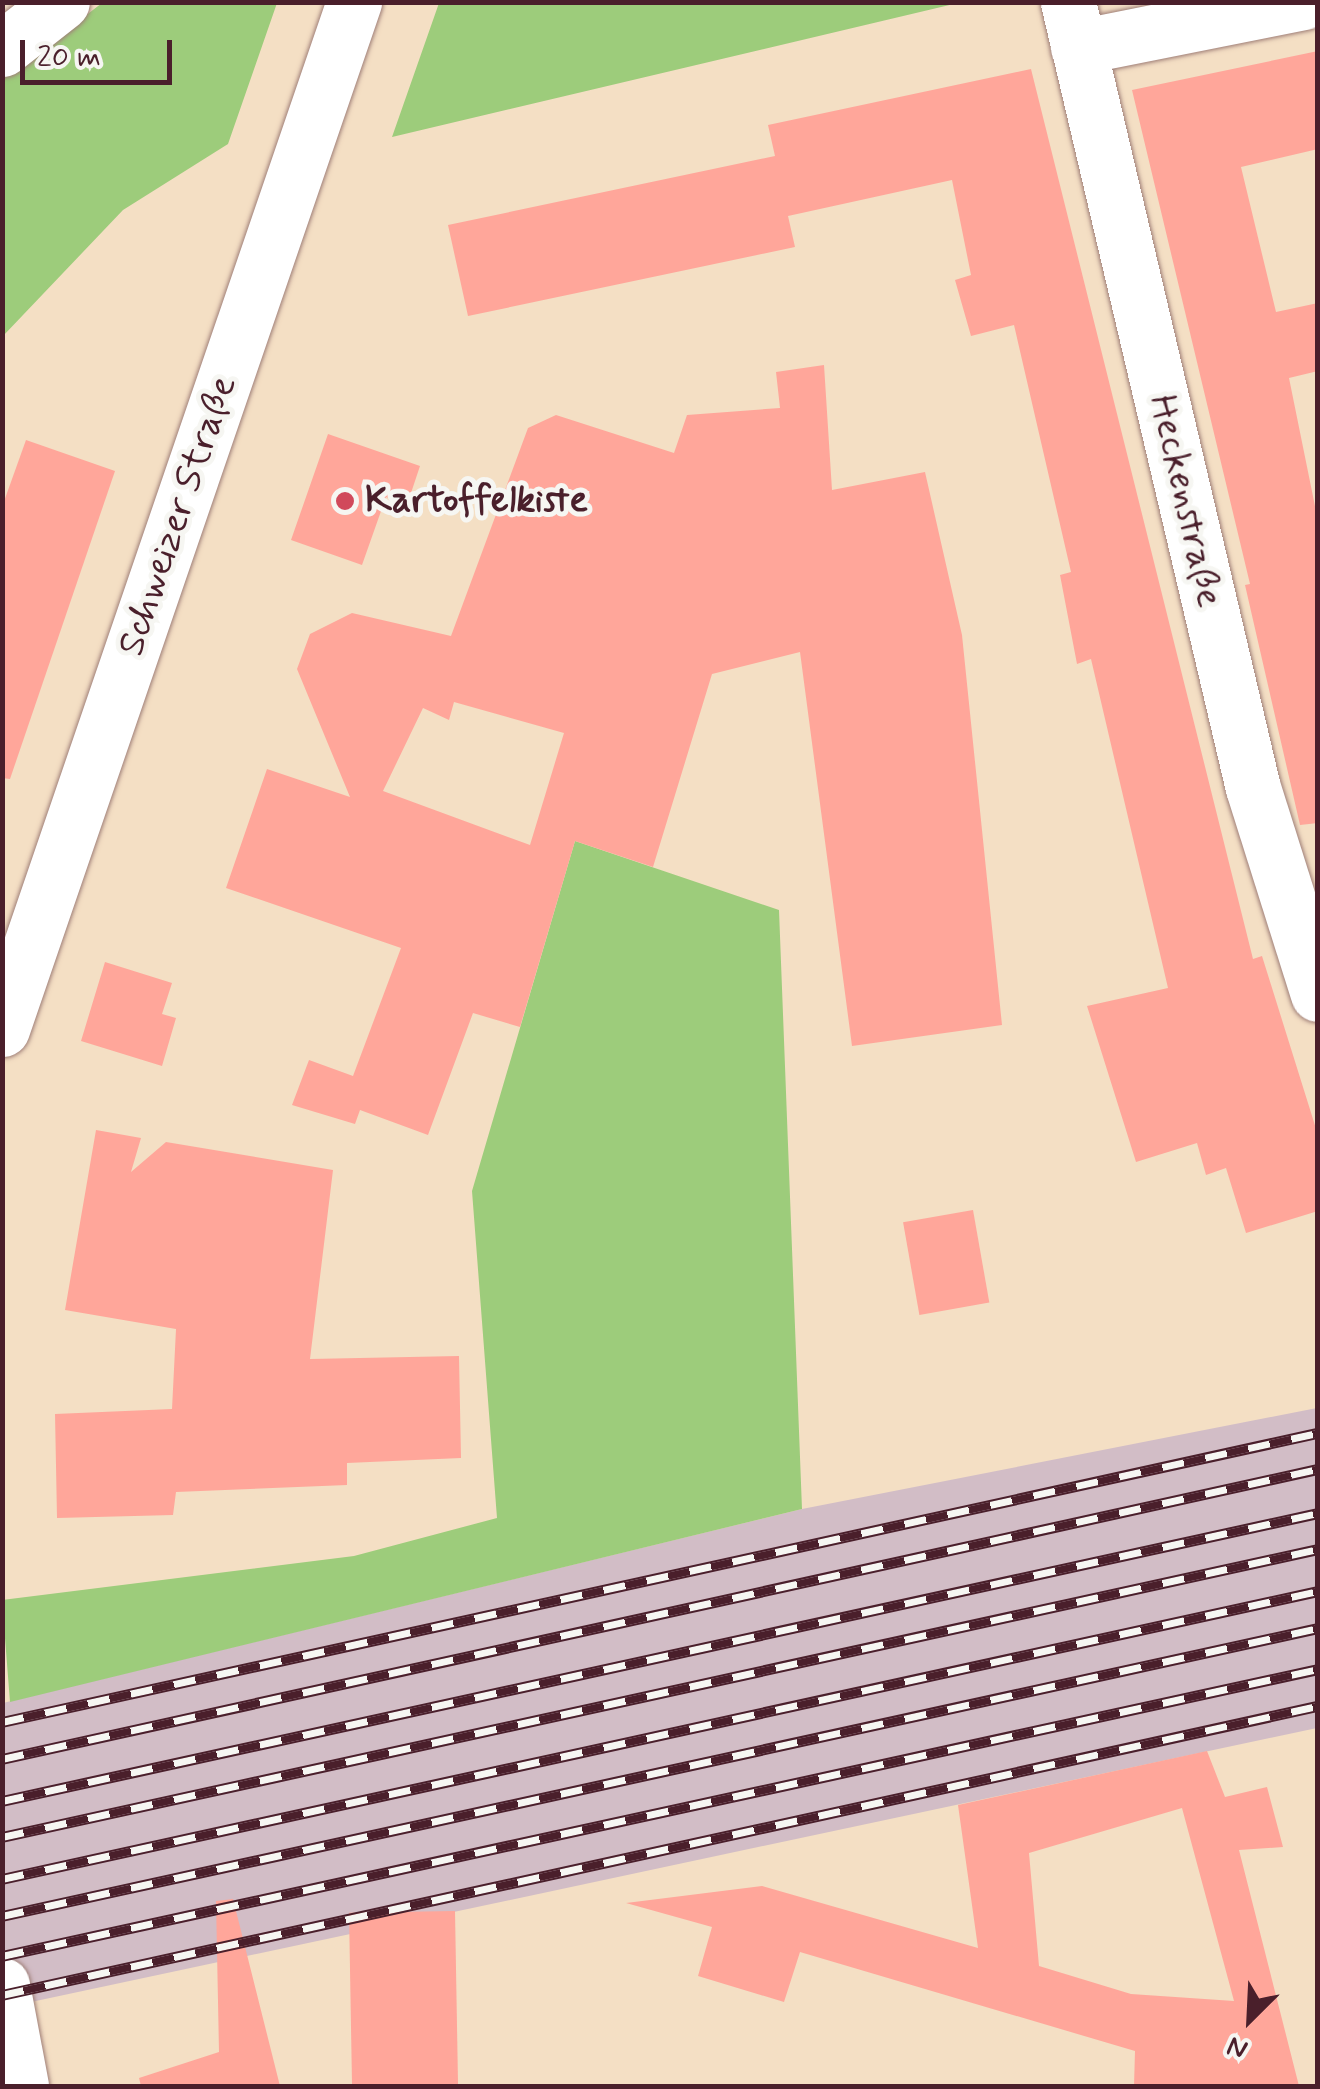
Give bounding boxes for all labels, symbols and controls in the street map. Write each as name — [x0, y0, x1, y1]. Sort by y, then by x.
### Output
scale bar — [25, 20, 178, 82]
text: 20 m — [37, 38, 101, 77]
street label: Schweizer Straße — [110, 373, 246, 659]
street label: Heckenstraße — [1138, 390, 1232, 612]
place label: Kartoffelkiste — [365, 478, 588, 524]
marker: Kartoffelkiste — [334, 490, 356, 512]
north arrow — [1200, 1969, 1300, 2069]
text: N — [1222, 2026, 1254, 2068]

